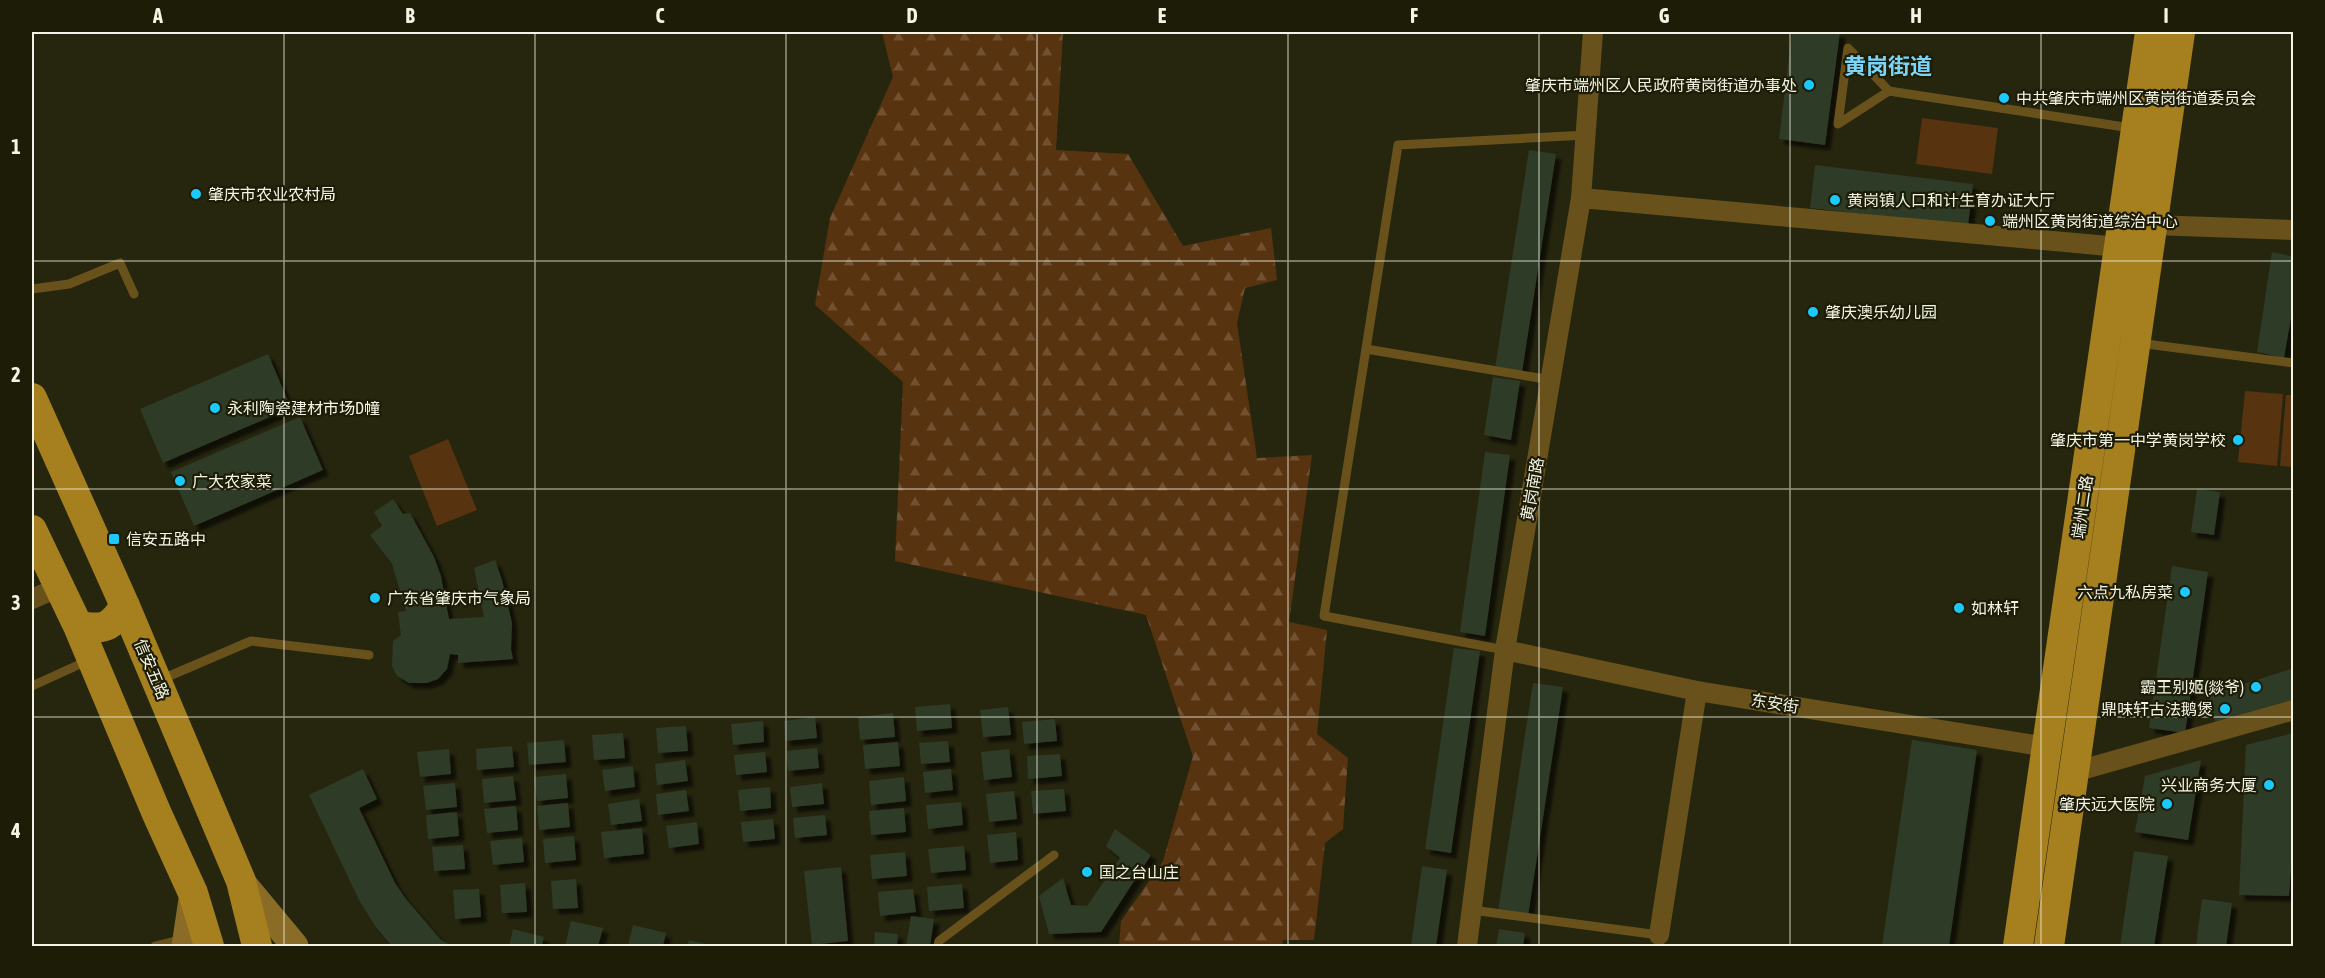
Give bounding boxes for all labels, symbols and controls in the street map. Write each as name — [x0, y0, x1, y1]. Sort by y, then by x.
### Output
text: A — [152, 4, 163, 27]
text: B — [405, 4, 415, 27]
text: C — [656, 4, 665, 27]
text: D — [906, 4, 918, 27]
text: E — [1158, 4, 1167, 27]
text: F — [1410, 4, 1418, 27]
text: G — [1659, 4, 1670, 27]
text: H — [1910, 4, 1922, 27]
text: I — [2163, 4, 2169, 27]
district label: 黄岗街道 — [1844, 53, 1932, 79]
place label: 肇庆市端州区人民政府黄岗街道办事处 — [1525, 76, 1797, 94]
marker: 肇庆市端州区人民政府黄岗街道办事处 — [1802, 78, 1816, 92]
place label: 中共肇庆市端州区黄岗街道委员会 — [2016, 89, 2256, 107]
marker: 中共肇庆市端州区黄岗街道委员会 — [1997, 91, 2011, 105]
text: 1 — [11, 135, 21, 158]
place label: 肇庆市农业农村局 — [208, 185, 336, 203]
marker: 肇庆市农业农村局 — [189, 187, 203, 201]
place label: 黄岗镇人口和计生育办证大厅 — [1847, 191, 2055, 209]
marker: 黄岗镇人口和计生育办证大厅 — [1828, 193, 1842, 207]
place label: 端州区黄岗街道综治中心 — [2002, 212, 2178, 230]
marker: 端州区黄岗街道综治中心 — [1983, 214, 1997, 228]
place label: 肇庆澳乐幼儿园 — [1825, 303, 1937, 321]
marker: 肇庆澳乐幼儿园 — [1806, 305, 1820, 319]
text: 2 — [11, 363, 21, 386]
place label: 永利陶瓷建材市场D幢 — [227, 399, 380, 417]
marker: 永利陶瓷建材市场D幢 — [208, 401, 222, 415]
place label: 肇庆市第一中学黄岗学校 — [2050, 431, 2226, 449]
marker: 肇庆市第一中学黄岗学校 — [2231, 433, 2245, 447]
street label: 黄岗南路 — [1518, 456, 1546, 522]
place label: 广大农家菜 — [192, 472, 272, 490]
marker: 广大农家菜 — [173, 474, 187, 488]
street label: 端州二路 — [2069, 474, 2095, 540]
place label: 信安五路中 — [126, 530, 206, 548]
marker: 信安五路中 — [107, 532, 121, 546]
place label: 六点九私房菜 — [2077, 583, 2173, 601]
marker: 六点九私房菜 — [2178, 585, 2192, 599]
place label: 广东省肇庆市气象局 — [387, 589, 531, 607]
text: 3 — [11, 591, 21, 614]
marker: 广东省肇庆市气象局 — [368, 591, 382, 605]
place label: 如林轩 — [1971, 599, 2019, 617]
marker: 如林轩 — [1952, 601, 1966, 615]
street label: 信安五路 — [131, 636, 173, 702]
place label: 霸王别姬(燚爷) — [2140, 678, 2244, 697]
marker: 霸王别姬(燚爷) — [2249, 680, 2263, 694]
street label: 东安街 — [1750, 690, 1800, 716]
place label: 鼎味轩古法鹅煲 — [2101, 700, 2213, 718]
marker: 鼎味轩古法鹅煲 — [2218, 702, 2232, 716]
place label: 兴业商务大厦 — [2161, 776, 2257, 794]
marker: 兴业商务大厦 — [2262, 778, 2276, 792]
place label: 肇庆远大医院 — [2059, 795, 2155, 813]
marker: 肇庆远大医院 — [2160, 797, 2174, 811]
text: 4 — [10, 819, 21, 842]
place label: 国之台山庄 — [1099, 863, 1179, 881]
marker: 国之台山庄 — [1080, 865, 1094, 879]

